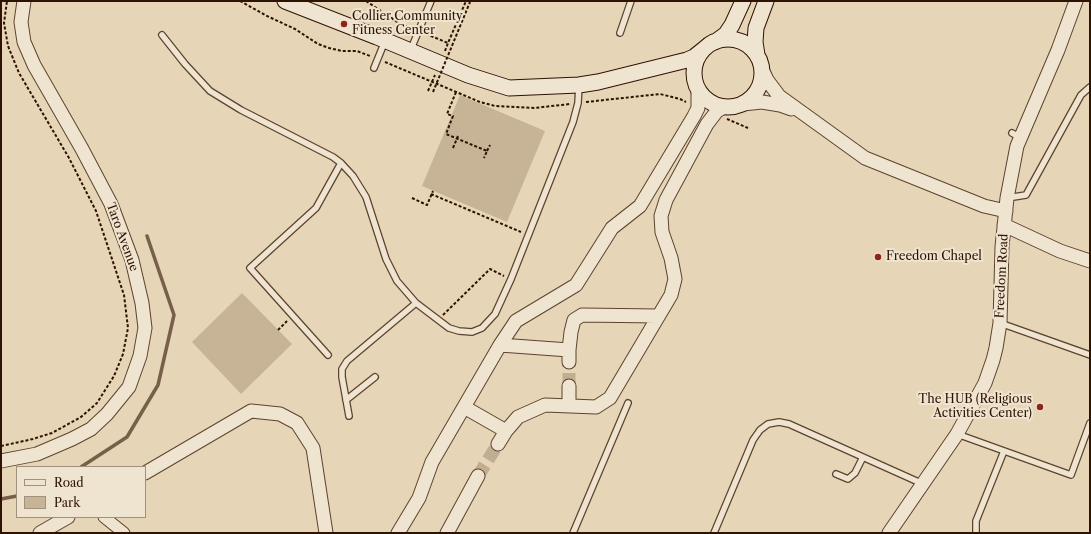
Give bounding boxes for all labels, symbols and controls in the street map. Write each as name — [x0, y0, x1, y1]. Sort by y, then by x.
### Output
place label: Collier Community Fitness Center — [352, 10, 463, 38]
marker: Collier Community Fitness Center — [339, 19, 349, 29]
street label: Taro Avenue — [103, 201, 141, 273]
street label: Freedom Road — [993, 233, 1011, 319]
place label: Freedom Chapel — [886, 250, 982, 264]
marker: Freedom Chapel — [873, 252, 883, 262]
place label: The HUB (Religious Activities Center) — [918, 393, 1032, 421]
marker: The HUB (Religious Activities Center) — [1035, 402, 1045, 412]
legend — [16, 466, 146, 518]
text: Road — [54, 475, 84, 490]
text: Park — [54, 495, 80, 510]

